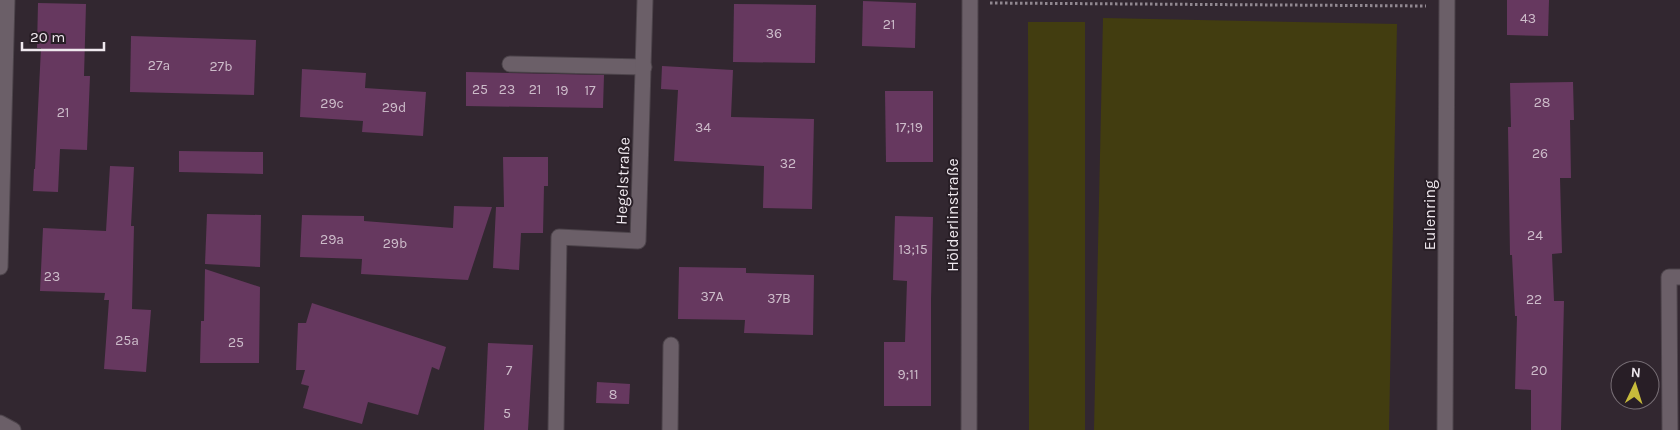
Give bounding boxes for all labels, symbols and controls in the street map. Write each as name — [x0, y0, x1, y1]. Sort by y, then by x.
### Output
house number: 43 — [1520, 10, 1536, 27]
house number: 21 — [883, 16, 895, 33]
scale bar — [22, 20, 105, 52]
house number: 36 — [766, 25, 782, 42]
text: 20 m — [30, 28, 65, 46]
house number: 27a — [148, 57, 170, 74]
house number: 27b — [210, 58, 232, 75]
house number: 25 — [472, 81, 488, 98]
house number: 23 — [499, 81, 515, 98]
house number: 21 — [529, 81, 541, 98]
house number: 19 — [556, 82, 568, 99]
house number: 17 — [584, 82, 596, 99]
house number: 28 — [1534, 94, 1550, 111]
house number: 29c — [320, 95, 344, 112]
house number: 29d — [382, 99, 406, 116]
house number: 21 — [57, 104, 69, 121]
house number: 34 — [695, 119, 711, 136]
house number: 17;19 — [895, 119, 923, 136]
street label: Hegelstraße — [611, 137, 634, 225]
house number: 26 — [1532, 145, 1548, 162]
house number: 32 — [780, 155, 796, 172]
street label: Hölderlinstraße — [943, 158, 962, 272]
street label: Eulenring — [1420, 180, 1439, 250]
house number: 24 — [1527, 227, 1543, 244]
house number: 29a — [320, 231, 344, 248]
house number: 29b — [383, 235, 407, 252]
house number: 13;15 — [898, 241, 928, 258]
house number: 23 — [44, 268, 60, 285]
house number: 37A — [701, 288, 723, 305]
house number: 37B — [767, 290, 791, 307]
house number: 22 — [1526, 291, 1542, 308]
house number: 25a — [115, 332, 139, 349]
house number: 25 — [228, 334, 244, 351]
north arrow — [1610, 360, 1660, 410]
house number: 7 — [506, 362, 513, 379]
house number: 20 — [1531, 362, 1547, 379]
text: N — [1630, 364, 1641, 381]
house number: 9;11 — [897, 366, 919, 383]
house number: 8 — [609, 386, 617, 403]
house number: 5 — [503, 405, 511, 422]

